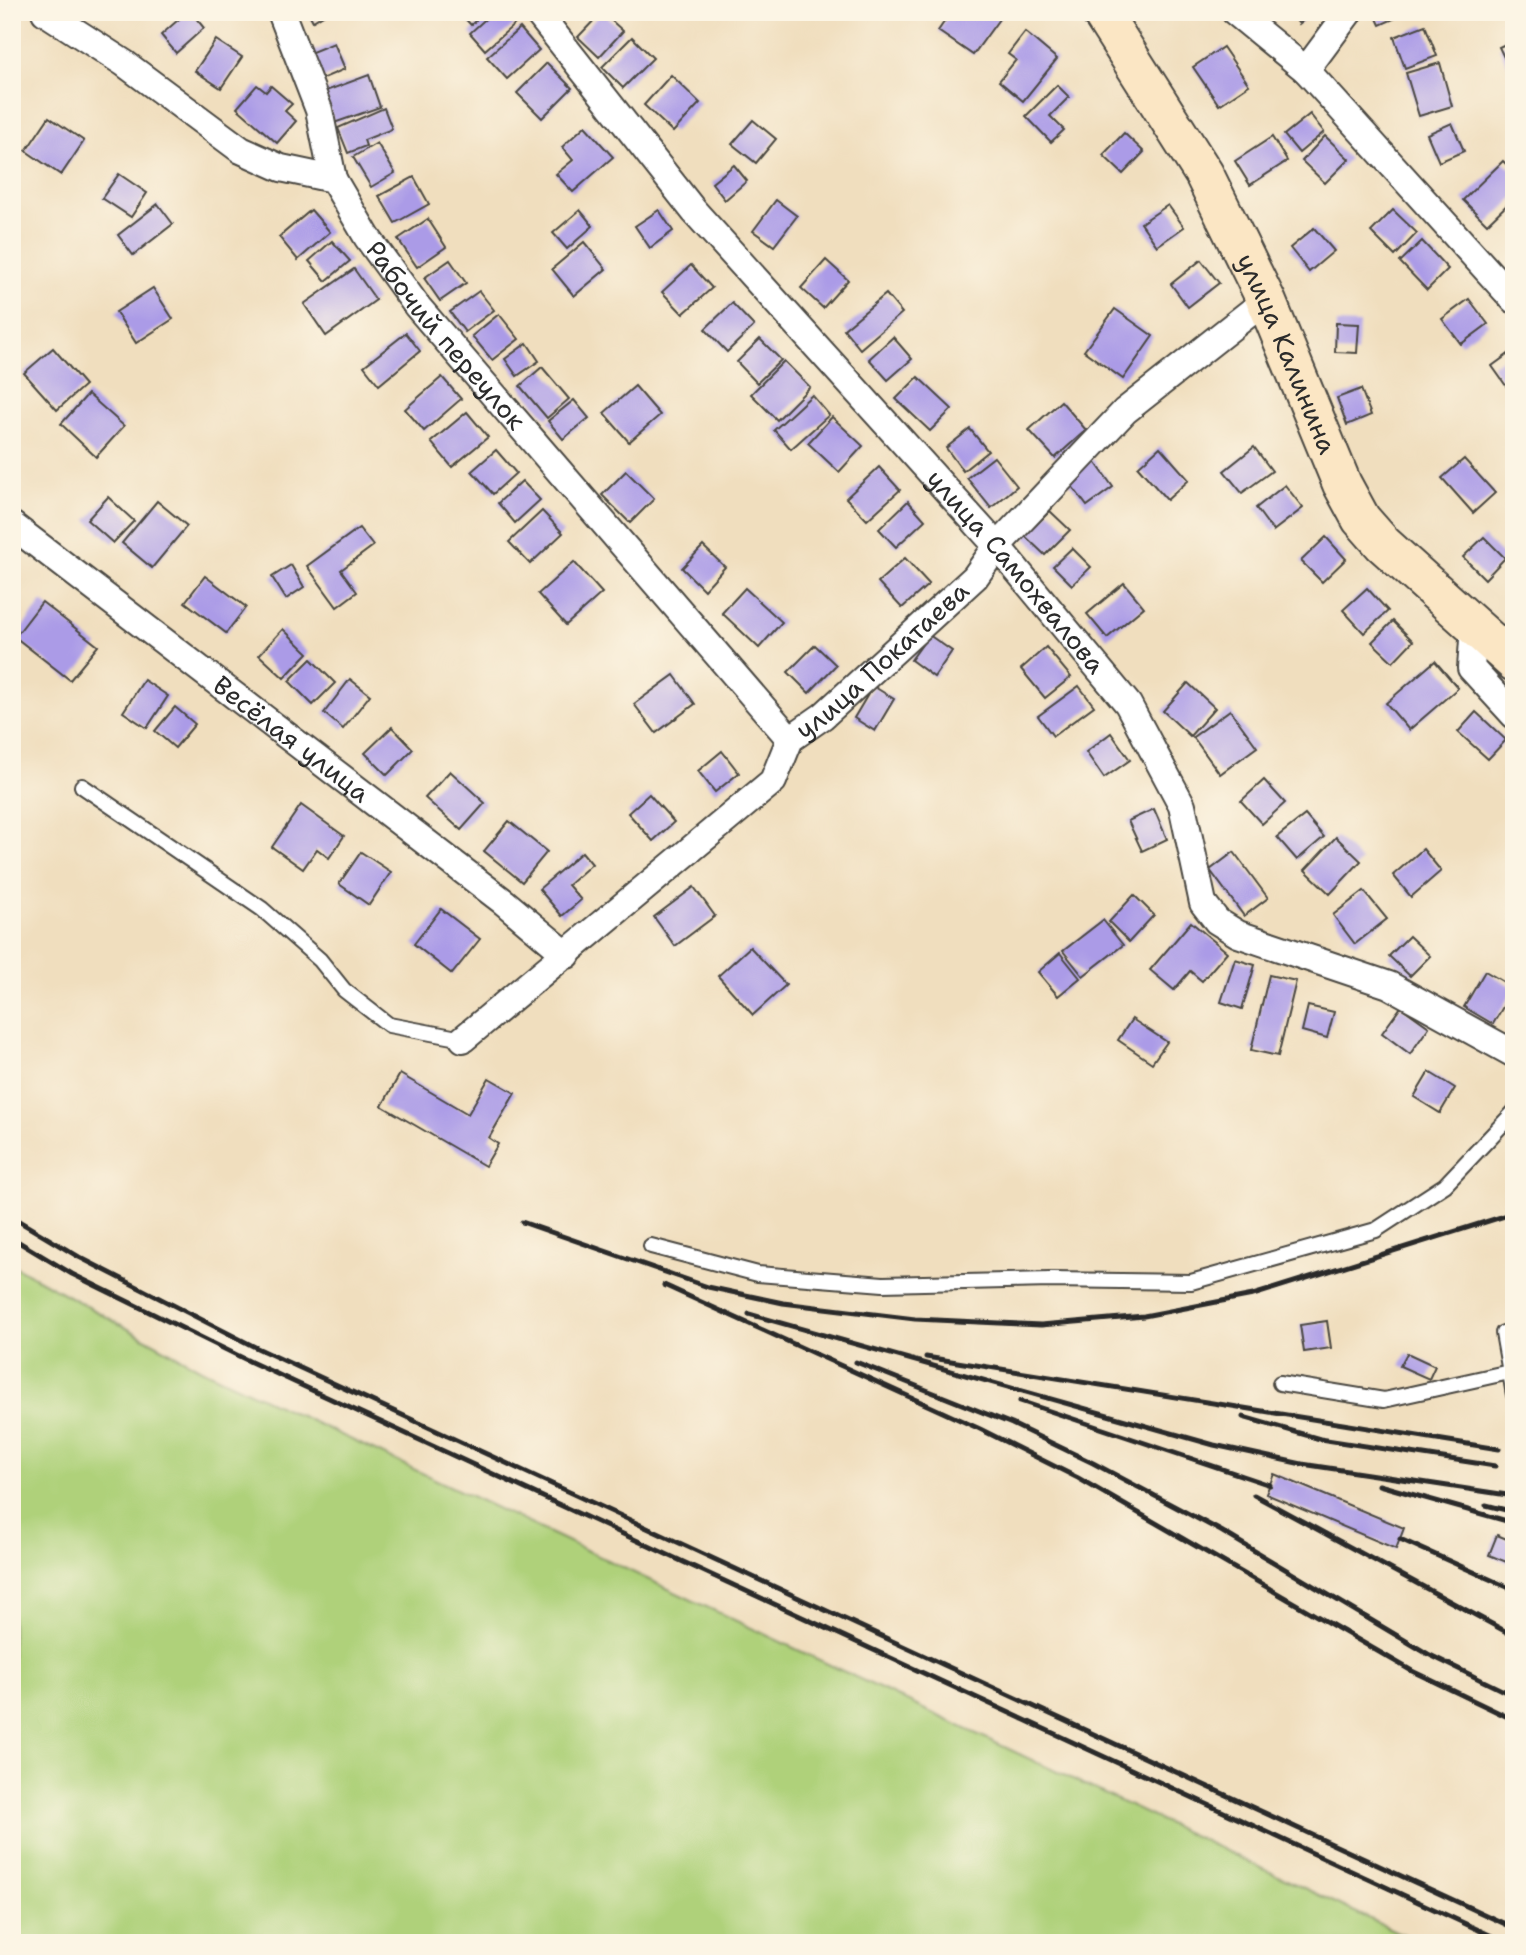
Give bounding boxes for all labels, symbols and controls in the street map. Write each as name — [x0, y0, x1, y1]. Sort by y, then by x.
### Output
street label: Рабочий переулок — [358, 233, 534, 437]
street label: улица Калинина — [1229, 247, 1346, 459]
street label: улица Самохвалова — [919, 462, 1114, 681]
street label: улица Покатаева — [788, 573, 976, 747]
street label: Весёлая улица — [206, 667, 377, 810]

